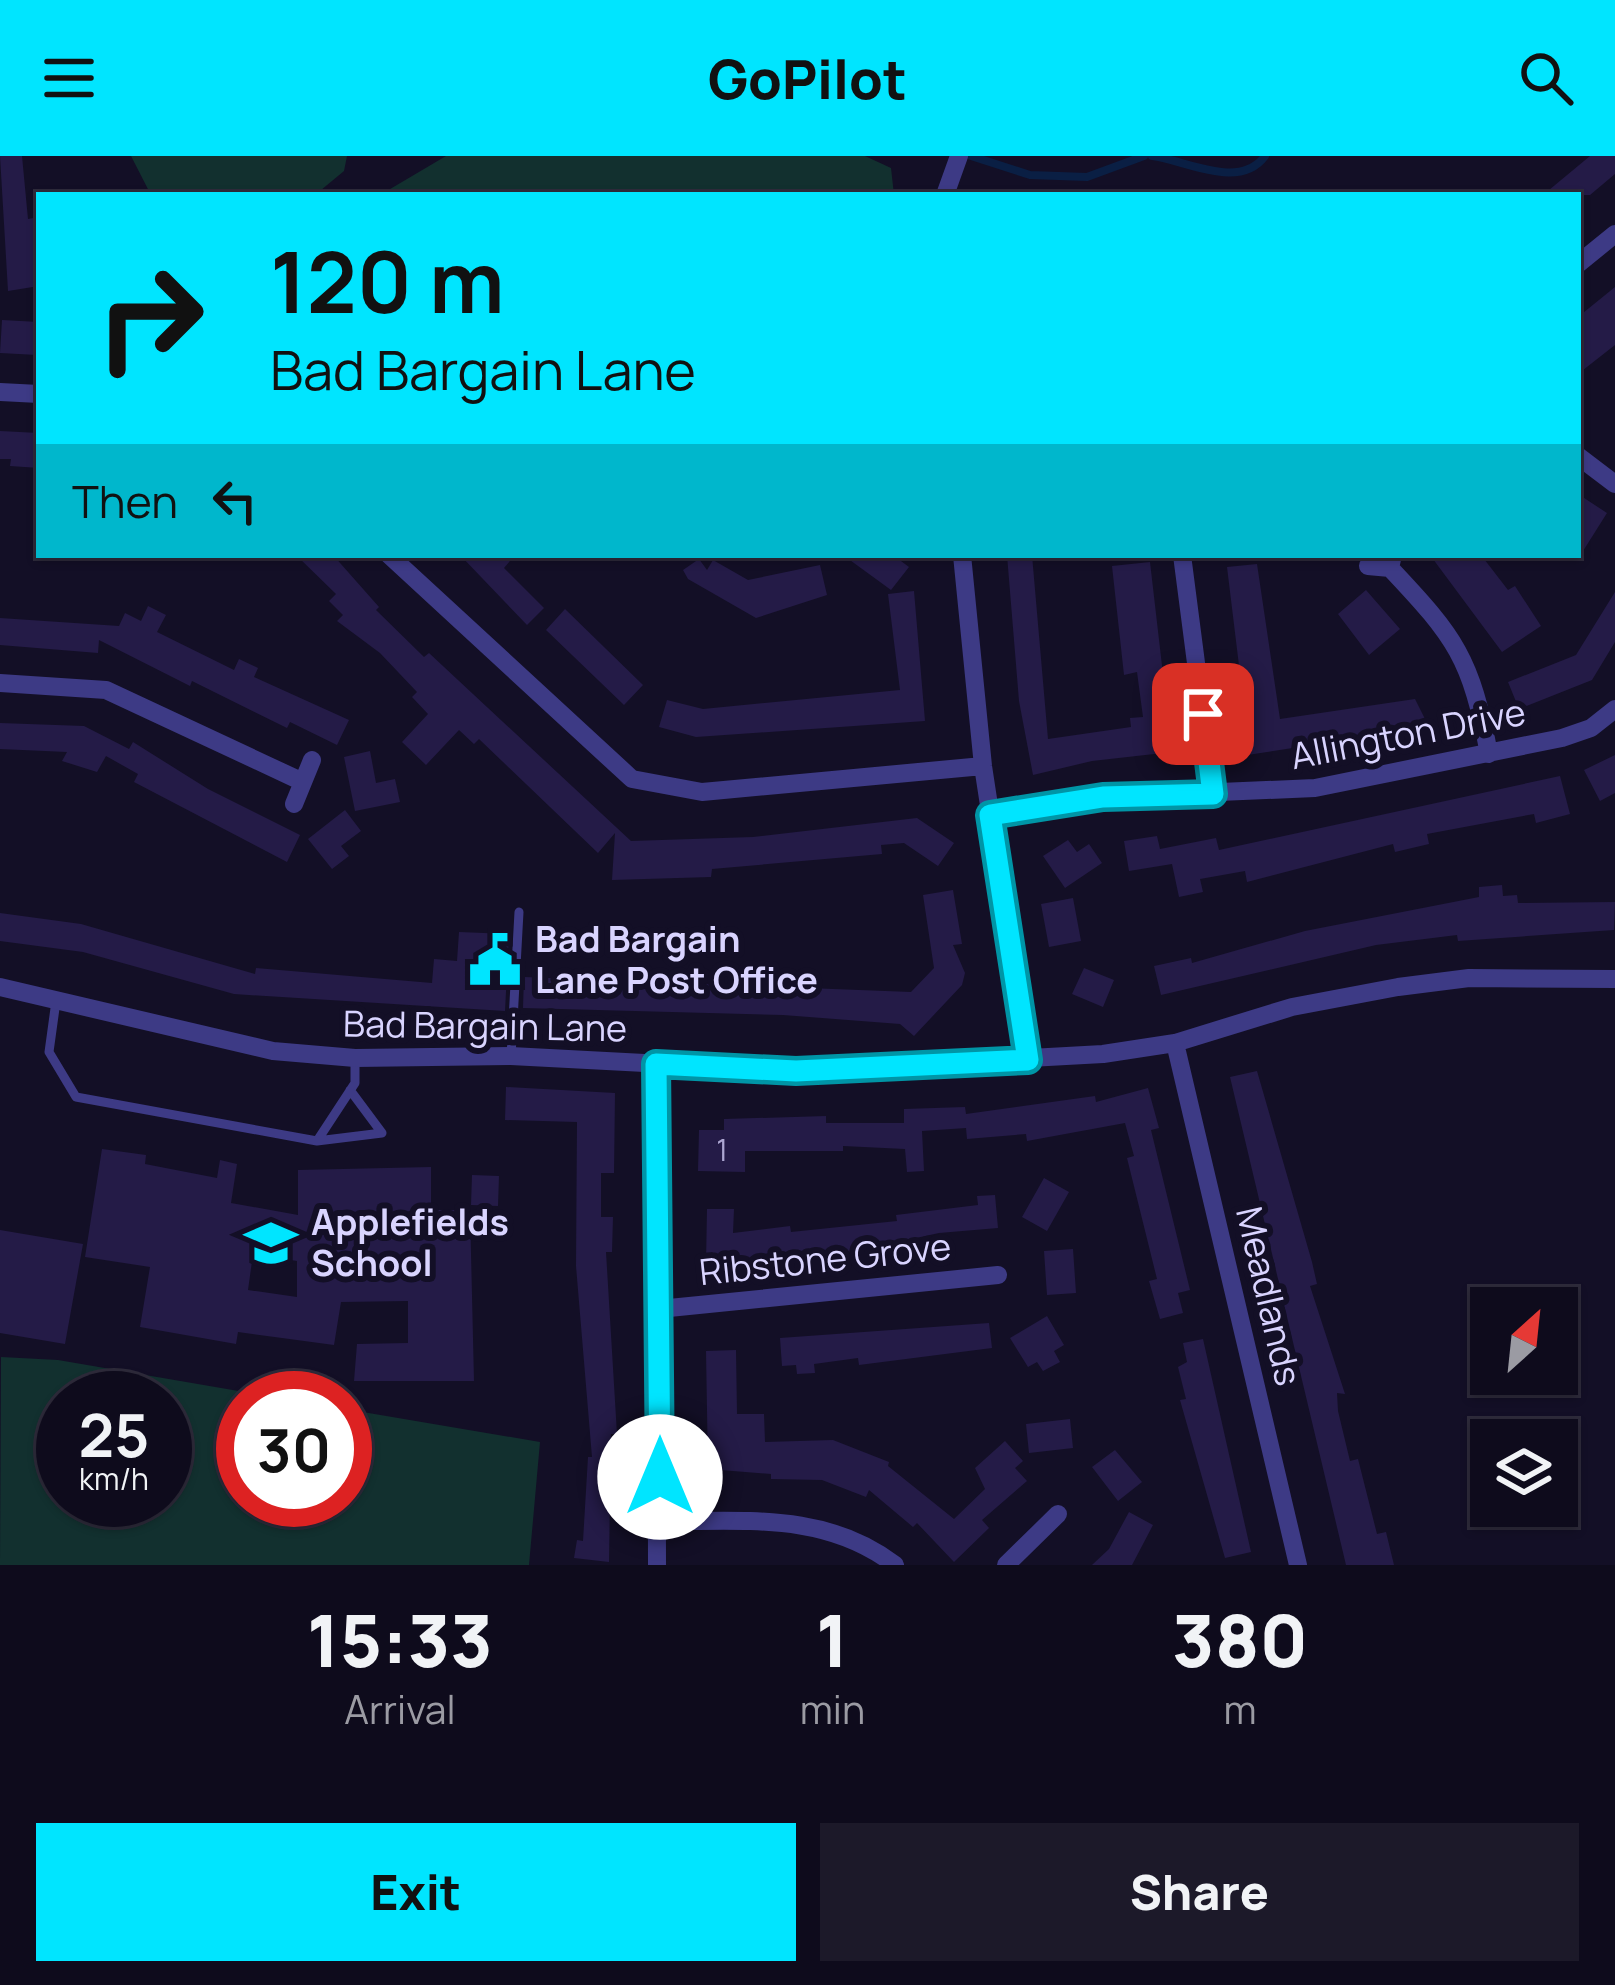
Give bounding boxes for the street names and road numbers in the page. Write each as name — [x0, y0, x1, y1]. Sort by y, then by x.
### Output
street label: Allington Drive — [1286, 687, 1530, 780]
street label: Bad Bargain Lane — [343, 999, 627, 1052]
street label: Meadlands — [1225, 1202, 1314, 1390]
street label: Ribstone Grove — [697, 1221, 953, 1296]

